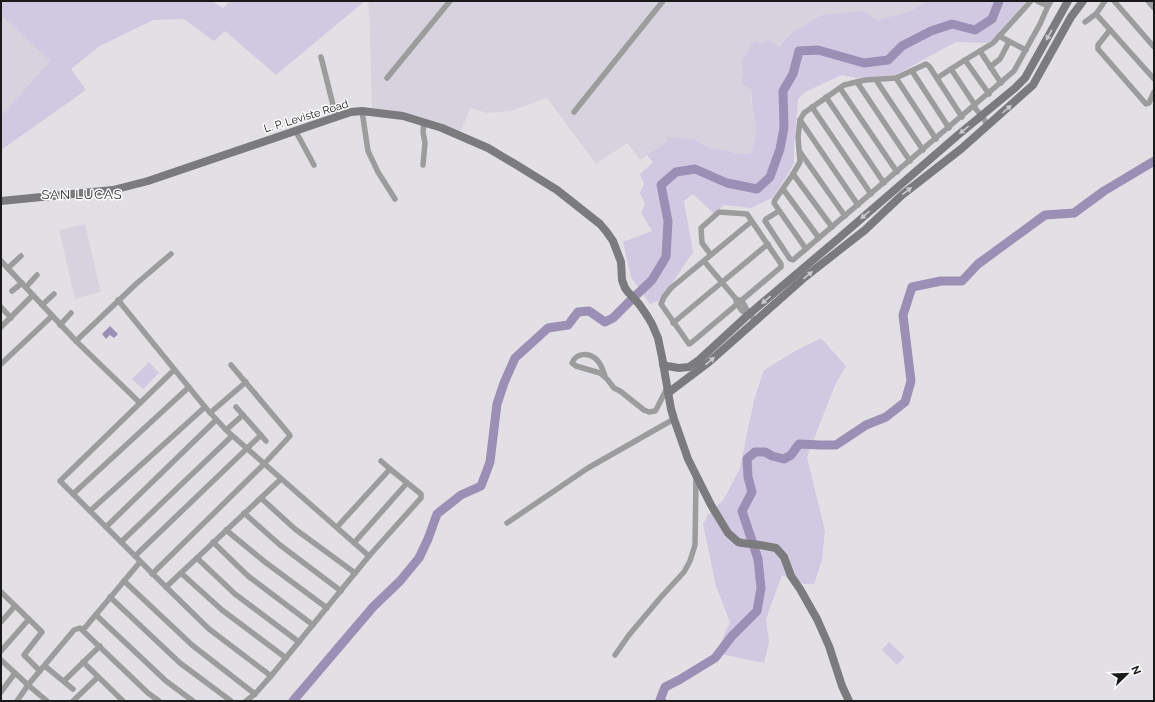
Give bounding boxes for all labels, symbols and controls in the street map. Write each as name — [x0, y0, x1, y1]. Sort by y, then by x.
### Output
one-way arrow — [1046, 29, 1052, 41]
street label: L. P. Leviste Road — [262, 97, 350, 135]
one-way arrow — [1002, 104, 1013, 113]
one-way arrow — [958, 126, 969, 135]
district label: SAN LUCAS — [41, 187, 123, 202]
one-way arrow — [901, 187, 912, 195]
one-way arrow — [860, 211, 871, 220]
one-way arrow — [802, 271, 813, 279]
one-way arrow — [761, 295, 772, 304]
one-way arrow — [705, 356, 716, 365]
north arrow — [1107, 654, 1147, 694]
text: N — [1128, 664, 1143, 677]

